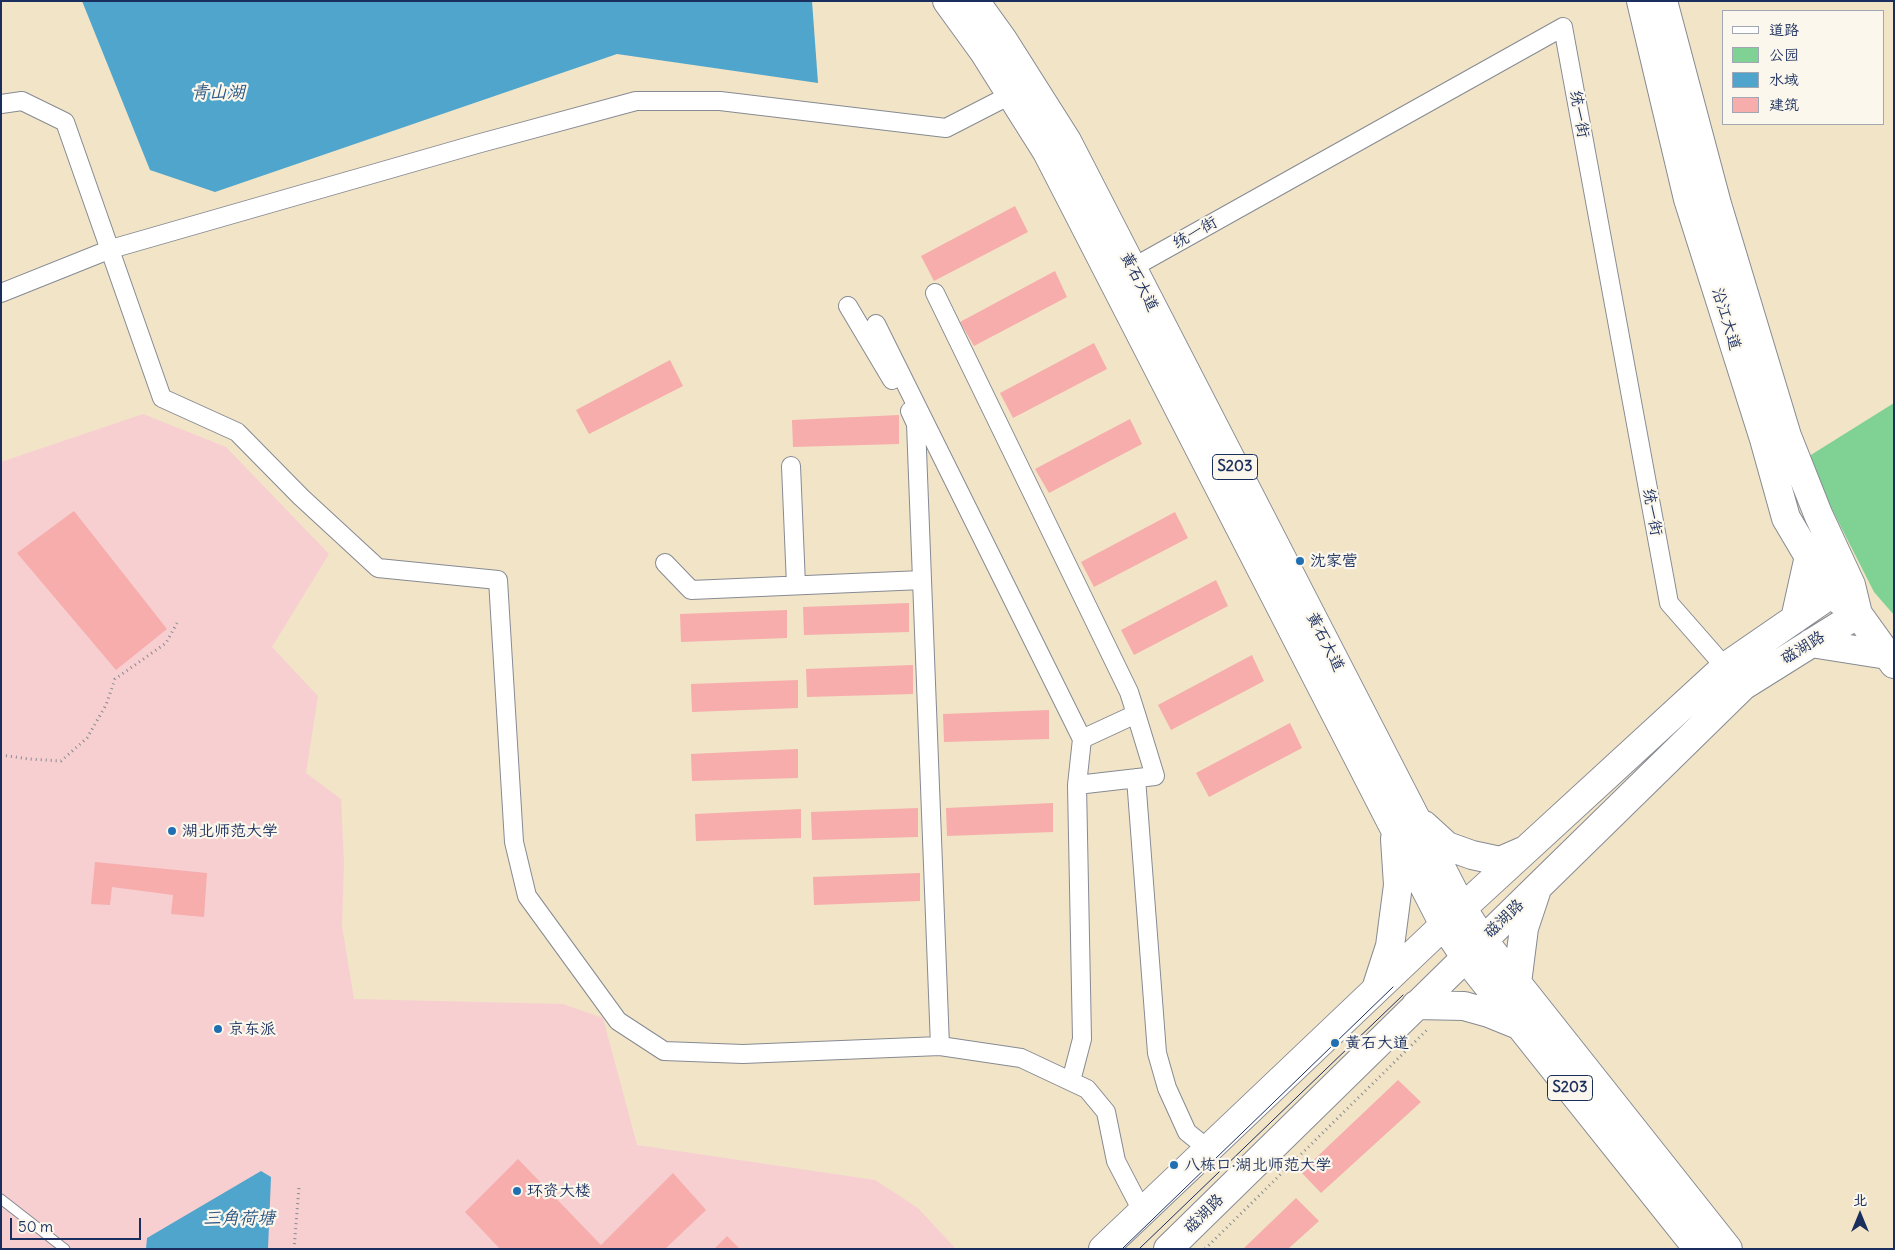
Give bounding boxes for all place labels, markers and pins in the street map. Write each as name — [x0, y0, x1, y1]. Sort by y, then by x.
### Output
place label: 沈家营 — [1310, 551, 1358, 571]
marker: 沈家营 — [1294, 555, 1306, 567]
place label: 湖北师范大学 — [182, 821, 278, 841]
marker: 湖北师范大学 — [166, 825, 178, 837]
place label: 京东派 — [228, 1019, 276, 1039]
marker: 京东派 — [212, 1023, 224, 1035]
place label: 黄石大道 — [1345, 1033, 1409, 1053]
marker: 黄石大道 — [1329, 1037, 1341, 1049]
place label: 八栋口·湖北师范大学 — [1184, 1155, 1332, 1175]
marker: 八栋口·湖北师范大学 — [1168, 1159, 1180, 1171]
place label: 环资大楼 — [527, 1181, 591, 1201]
marker: 环资大楼 — [511, 1185, 523, 1197]

